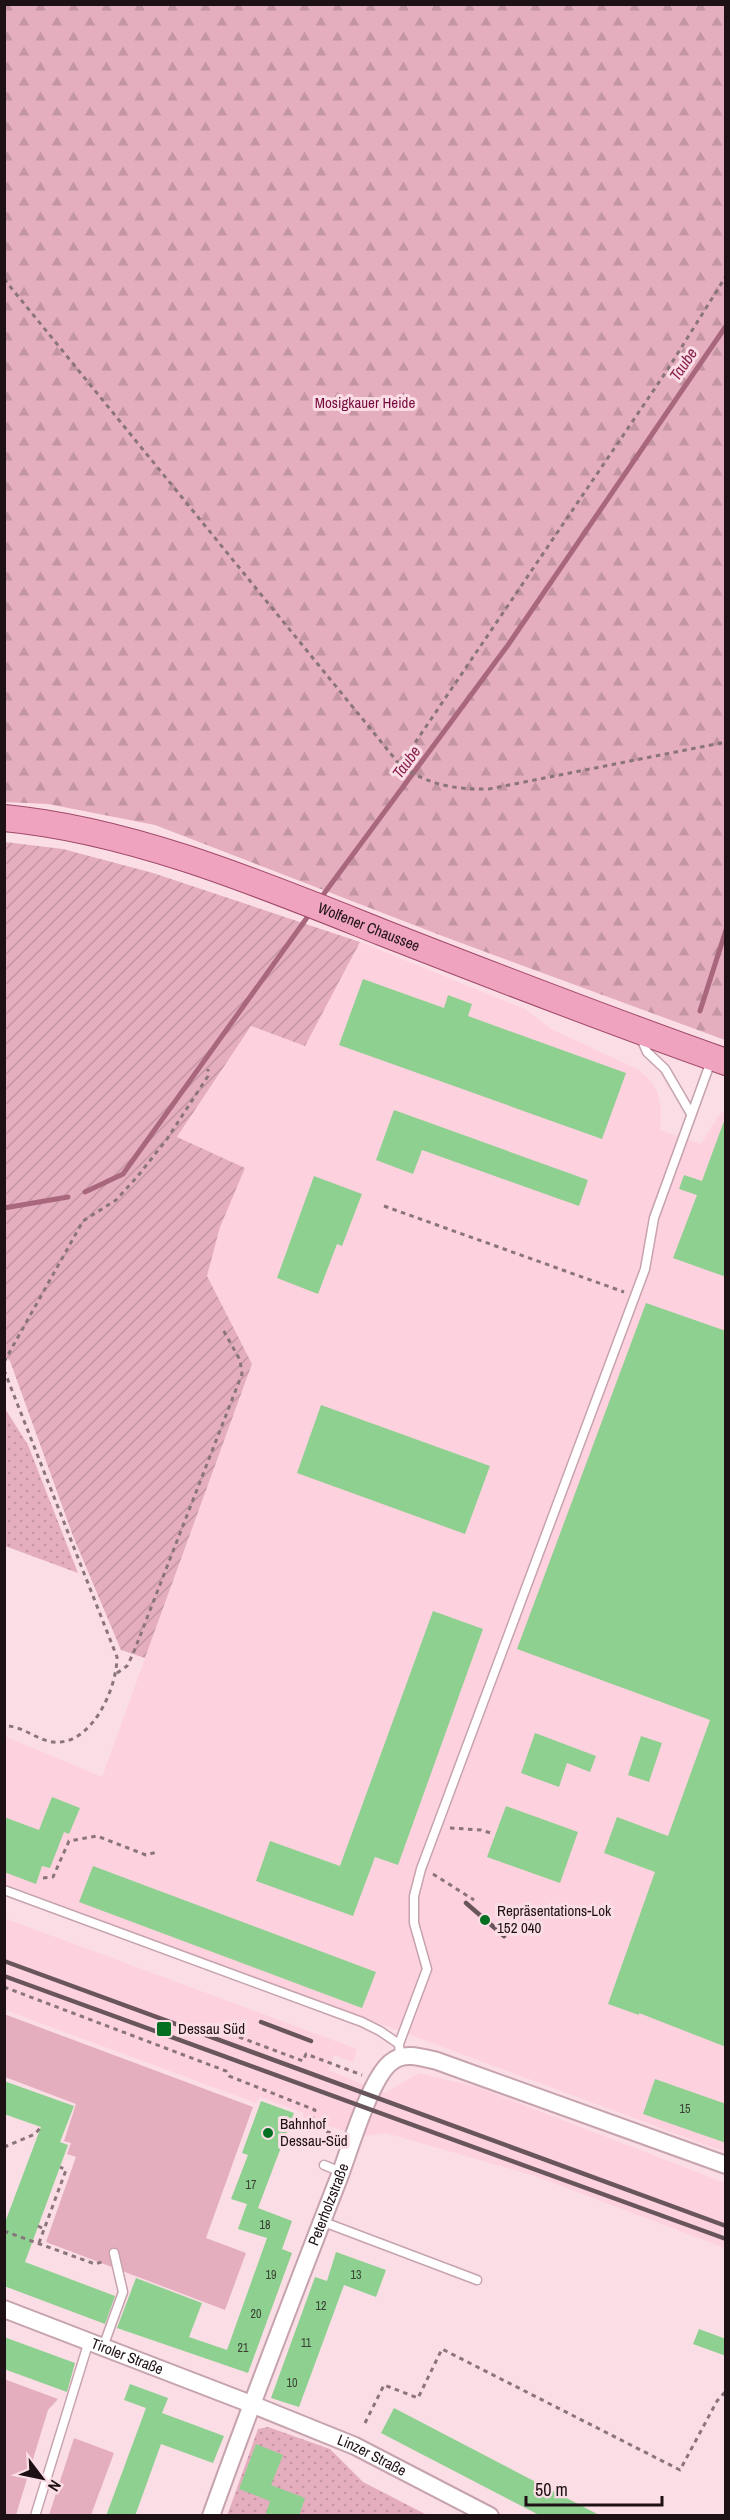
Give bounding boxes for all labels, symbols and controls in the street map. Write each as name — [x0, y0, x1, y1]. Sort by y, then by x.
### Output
water label: Taube — [664, 343, 702, 385]
park label: Mosigkauer Heide — [315, 392, 415, 413]
water label: Taube — [387, 741, 425, 783]
street label: Wolfener Chaussee — [315, 897, 423, 956]
place label: Repräsentations-Lok 152 040 — [497, 1900, 612, 1938]
marker: Repräsentations-Lok 152 040 — [478, 1913, 492, 1927]
place label: Dessau Süd — [178, 2018, 245, 2039]
marker: Dessau Süd — [155, 2020, 173, 2038]
house number: 15 — [680, 2101, 691, 2117]
place label: Bahnhof Dessau-Süd — [280, 2113, 348, 2151]
marker: Bahnhof Dessau-Süd — [261, 2126, 275, 2140]
street label: Peterholzstraße — [303, 2160, 353, 2249]
house number: 17 — [246, 2177, 257, 2193]
house number: 18 — [260, 2217, 270, 2233]
house number: 19 — [266, 2267, 276, 2283]
house number: 13 — [351, 2267, 361, 2283]
house number: 12 — [316, 2298, 326, 2314]
house number: 20 — [251, 2306, 261, 2322]
street label: Tiroler Straße — [88, 2333, 167, 2379]
house number: 11 — [301, 2335, 312, 2351]
house number: 21 — [238, 2340, 249, 2356]
house number: 10 — [287, 2375, 297, 2391]
street label: Linzer Straße — [334, 2429, 410, 2481]
north arrow — [12, 2448, 72, 2508]
scale bar — [526, 2469, 662, 2507]
text: N — [43, 2476, 67, 2496]
text: 50 m — [535, 2477, 568, 2502]

